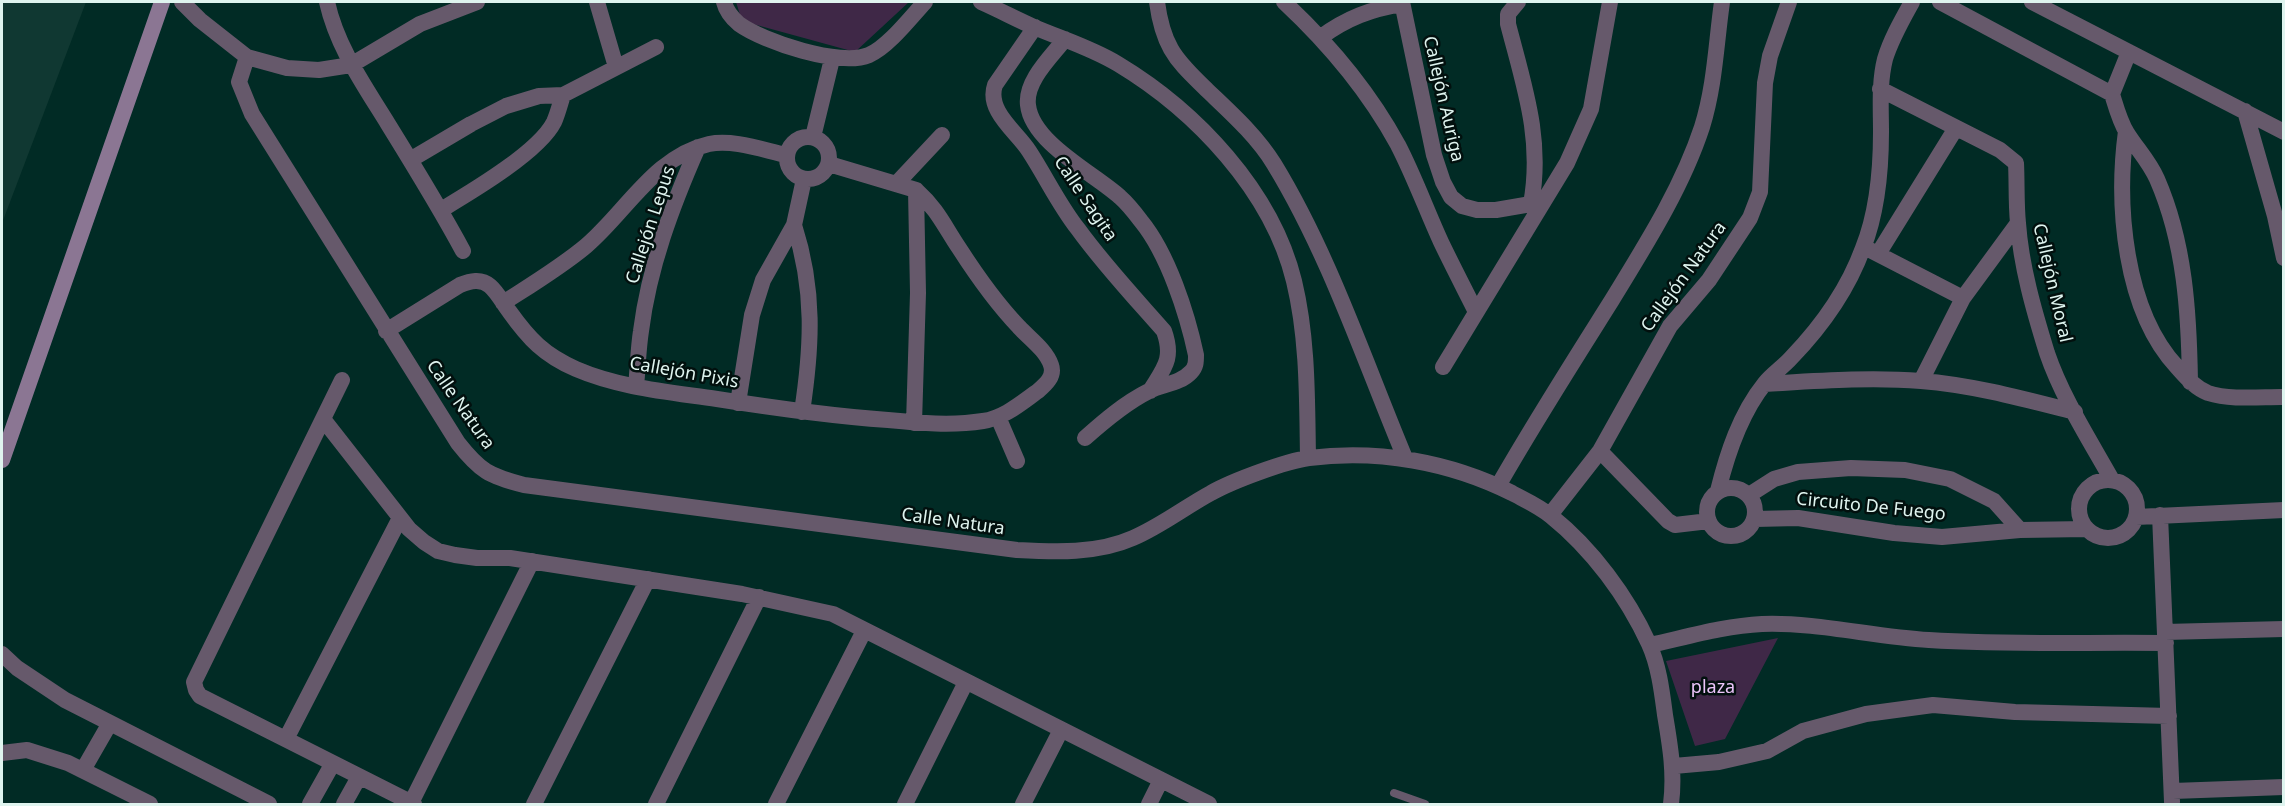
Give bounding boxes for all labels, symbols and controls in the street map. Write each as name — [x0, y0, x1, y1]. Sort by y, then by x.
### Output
street label: Callejón Auriga — [1418, 34, 1468, 164]
street label: Calle Sagita — [1049, 152, 1121, 246]
street label: Callejón Lepus — [622, 163, 680, 287]
street label: Callejón Natura — [1637, 218, 1731, 336]
street label: Callejón Moral — [2028, 221, 2076, 345]
street label: Callejón Pixis — [628, 353, 740, 393]
street label: Calle Natura — [421, 356, 499, 454]
street label: Circuito De Fuego — [1795, 488, 1947, 526]
street label: Calle Natura — [900, 504, 1006, 540]
park label: plaza — [1691, 677, 1735, 699]

